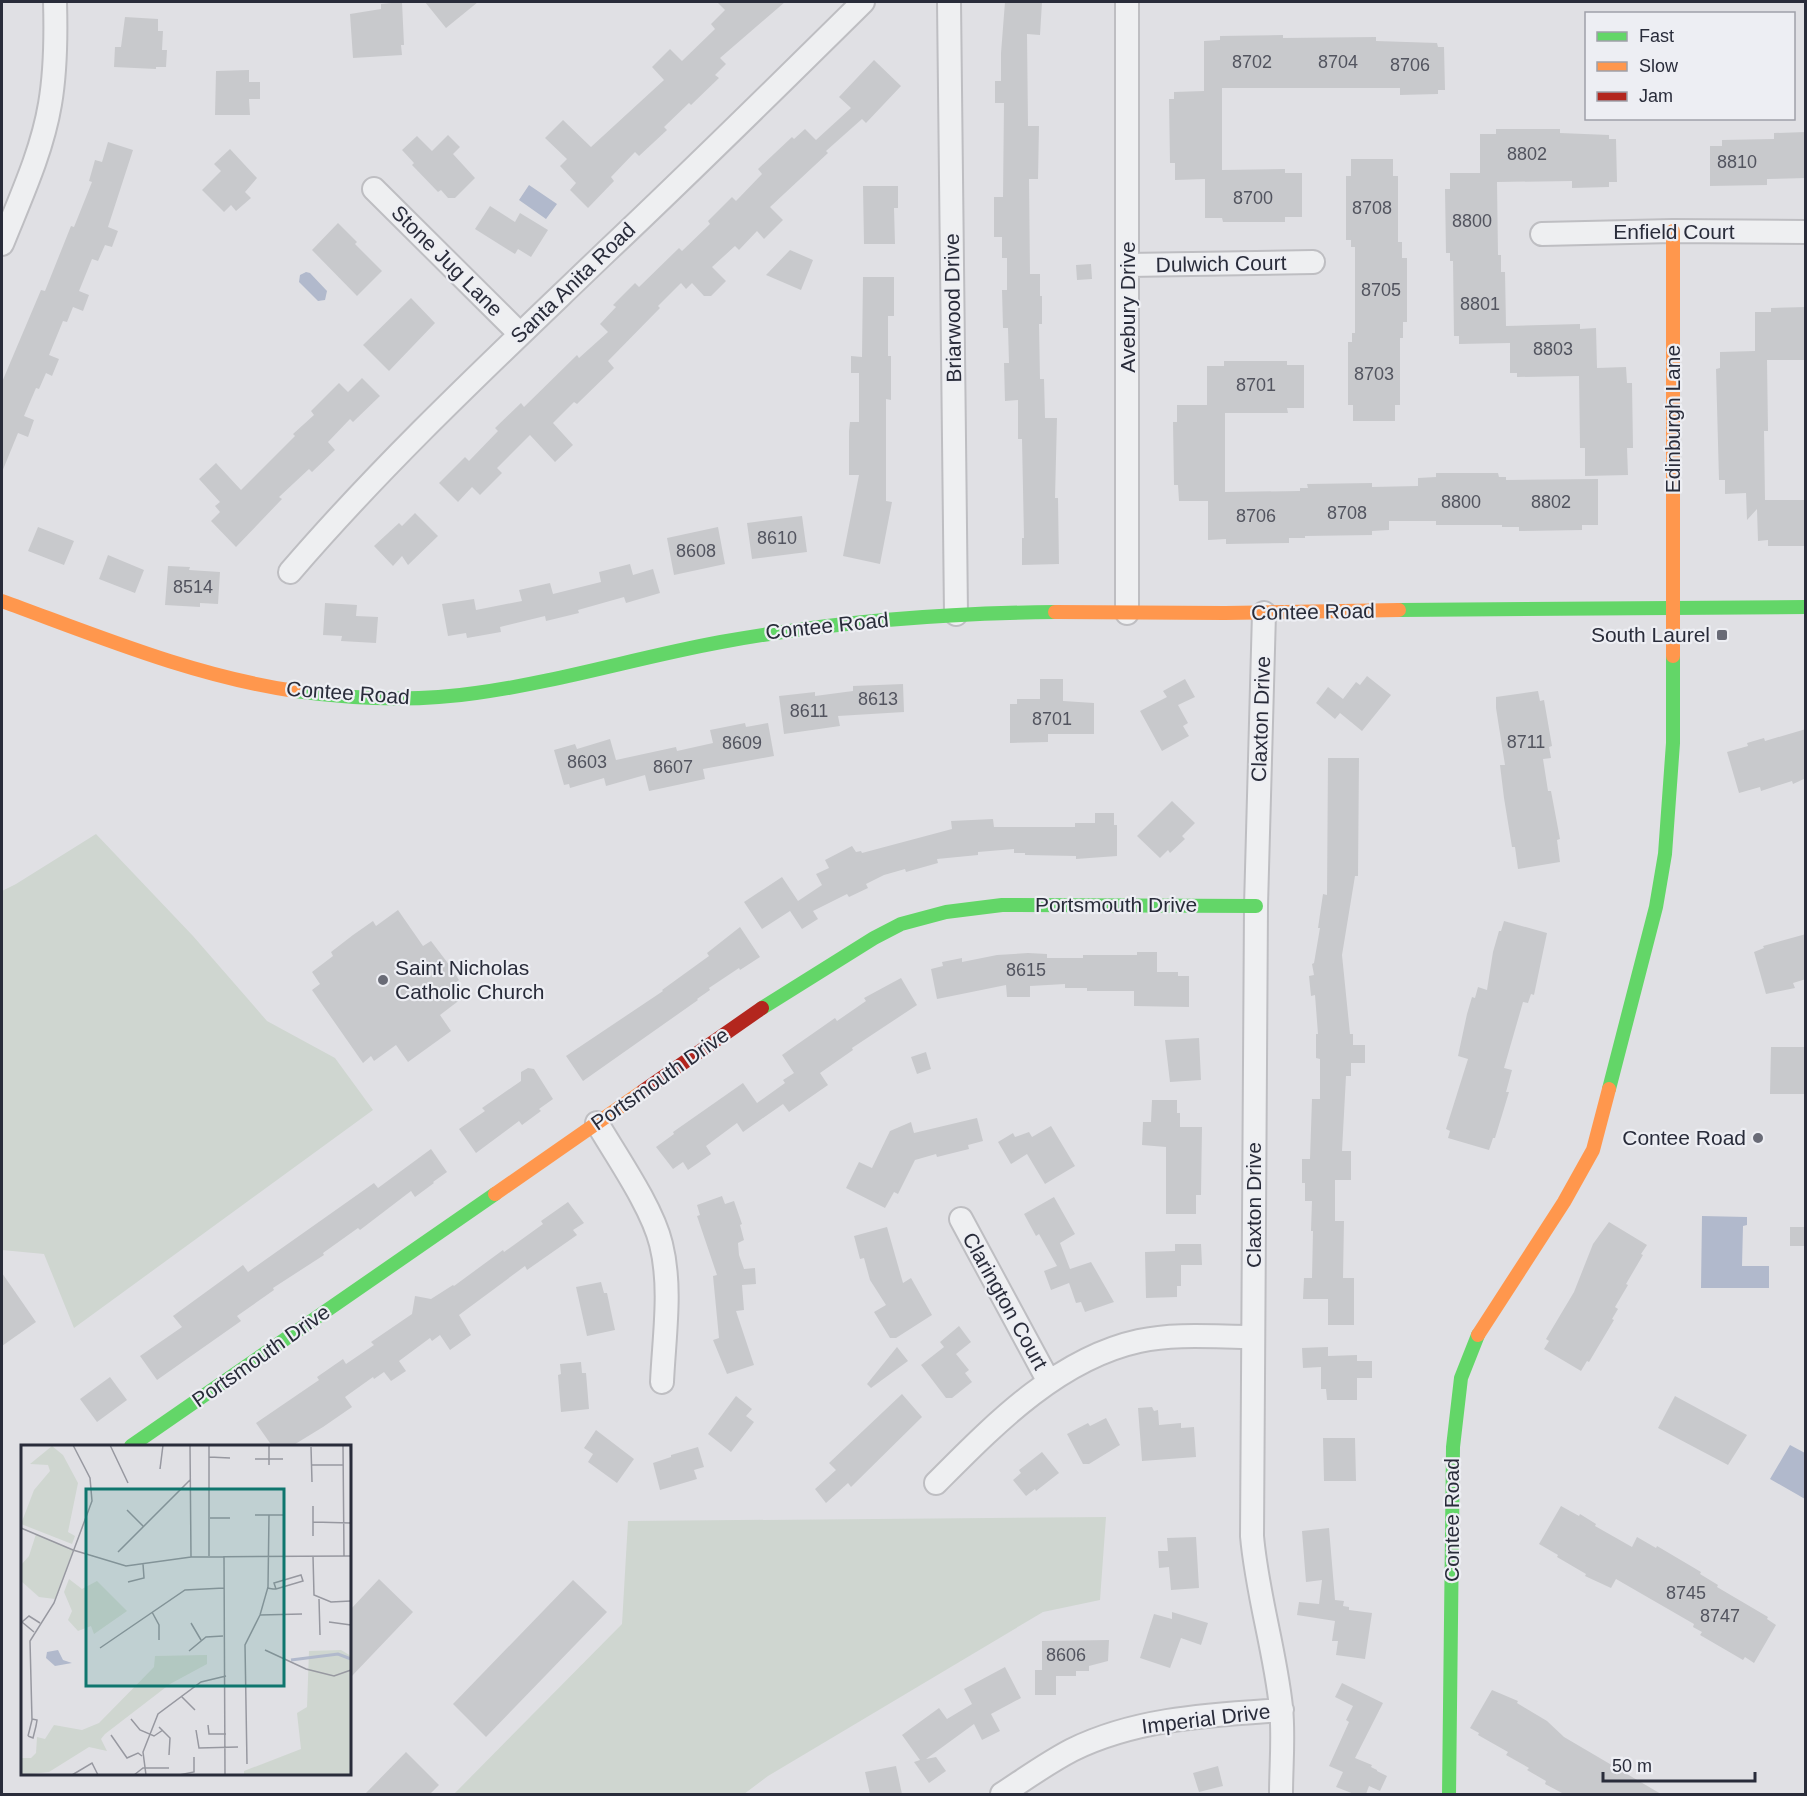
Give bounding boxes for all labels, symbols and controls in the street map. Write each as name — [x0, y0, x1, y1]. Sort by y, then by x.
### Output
legend — [1585, 12, 1795, 120]
text: Fast — [1639, 26, 1674, 46]
house number: 8702 — [1232, 52, 1272, 72]
house number: 8704 — [1318, 52, 1358, 72]
house number: 8706 — [1390, 55, 1430, 75]
text: Slow — [1639, 56, 1679, 76]
text: Jam — [1639, 86, 1673, 106]
house number: 8802 — [1507, 144, 1547, 164]
house number: 8810 — [1717, 152, 1757, 172]
house number: 8700 — [1233, 188, 1273, 208]
house number: 8708 — [1352, 198, 1392, 218]
street label: Stone Jug Lane — [387, 200, 508, 321]
house number: 8800 — [1452, 211, 1492, 231]
street label: Santa Anita Road — [506, 218, 639, 348]
street label: Enfield Court — [1613, 220, 1735, 243]
street label: Briarwood Drive — [940, 233, 965, 383]
street label: Avebury Drive — [1116, 241, 1139, 373]
street label: Dulwich Court — [1155, 251, 1287, 276]
house number: 8705 — [1361, 280, 1401, 300]
house number: 8801 — [1460, 294, 1500, 314]
house number: 8803 — [1533, 339, 1573, 359]
street label: Edinburgh Lane — [1661, 345, 1684, 493]
house number: 8703 — [1354, 364, 1394, 384]
house number: 8701 — [1236, 375, 1276, 395]
house number: 8800 — [1441, 492, 1481, 512]
house number: 8802 — [1531, 492, 1571, 512]
house number: 8708 — [1327, 503, 1367, 523]
house number: 8706 — [1236, 506, 1276, 526]
house number: 8610 — [757, 528, 797, 548]
house number: 8608 — [676, 541, 716, 561]
house number: 8514 — [173, 577, 213, 597]
street label: Contee Road — [1251, 599, 1375, 624]
street label: Contee Road — [764, 608, 890, 643]
place label: South Laurel — [1591, 623, 1710, 646]
marker: South Laurel — [1715, 628, 1729, 642]
street label: Claxton Drive — [1247, 656, 1274, 782]
street label: Contee Road — [286, 677, 411, 708]
house number: 8613 — [858, 689, 898, 709]
house number: 8611 — [790, 701, 828, 721]
house number: 8701 — [1032, 709, 1072, 729]
house number: 8711 — [1507, 732, 1545, 752]
house number: 8609 — [722, 733, 762, 753]
house number: 8603 — [567, 752, 607, 772]
house number: 8607 — [653, 757, 693, 777]
street label: Portsmouth Drive — [1035, 893, 1197, 916]
place label: Saint Nicholas Catholic Church — [395, 956, 544, 1003]
house number: 8615 — [1006, 960, 1046, 980]
marker: Saint Nicholas Catholic Church — [376, 973, 390, 987]
street label: Portsmouth Drive — [587, 1023, 733, 1135]
place label: Contee Road — [1622, 1126, 1746, 1149]
marker: Contee Road — [1751, 1131, 1765, 1145]
street label: Claxton Drive — [1242, 1142, 1265, 1268]
street label: Clarington Court — [958, 1228, 1053, 1373]
street label: Portsmouth Drive — [188, 1300, 334, 1412]
inset map — [21, 1445, 351, 1775]
street label: Contee Road — [1440, 1458, 1463, 1582]
house number: 8745 — [1666, 1583, 1706, 1603]
house number: 8747 — [1700, 1606, 1740, 1626]
house number: 8606 — [1046, 1645, 1086, 1665]
street label: Imperial Drive — [1140, 1699, 1272, 1738]
scale bar — [1603, 1745, 1754, 1783]
text: 50 m — [1612, 1756, 1652, 1776]

